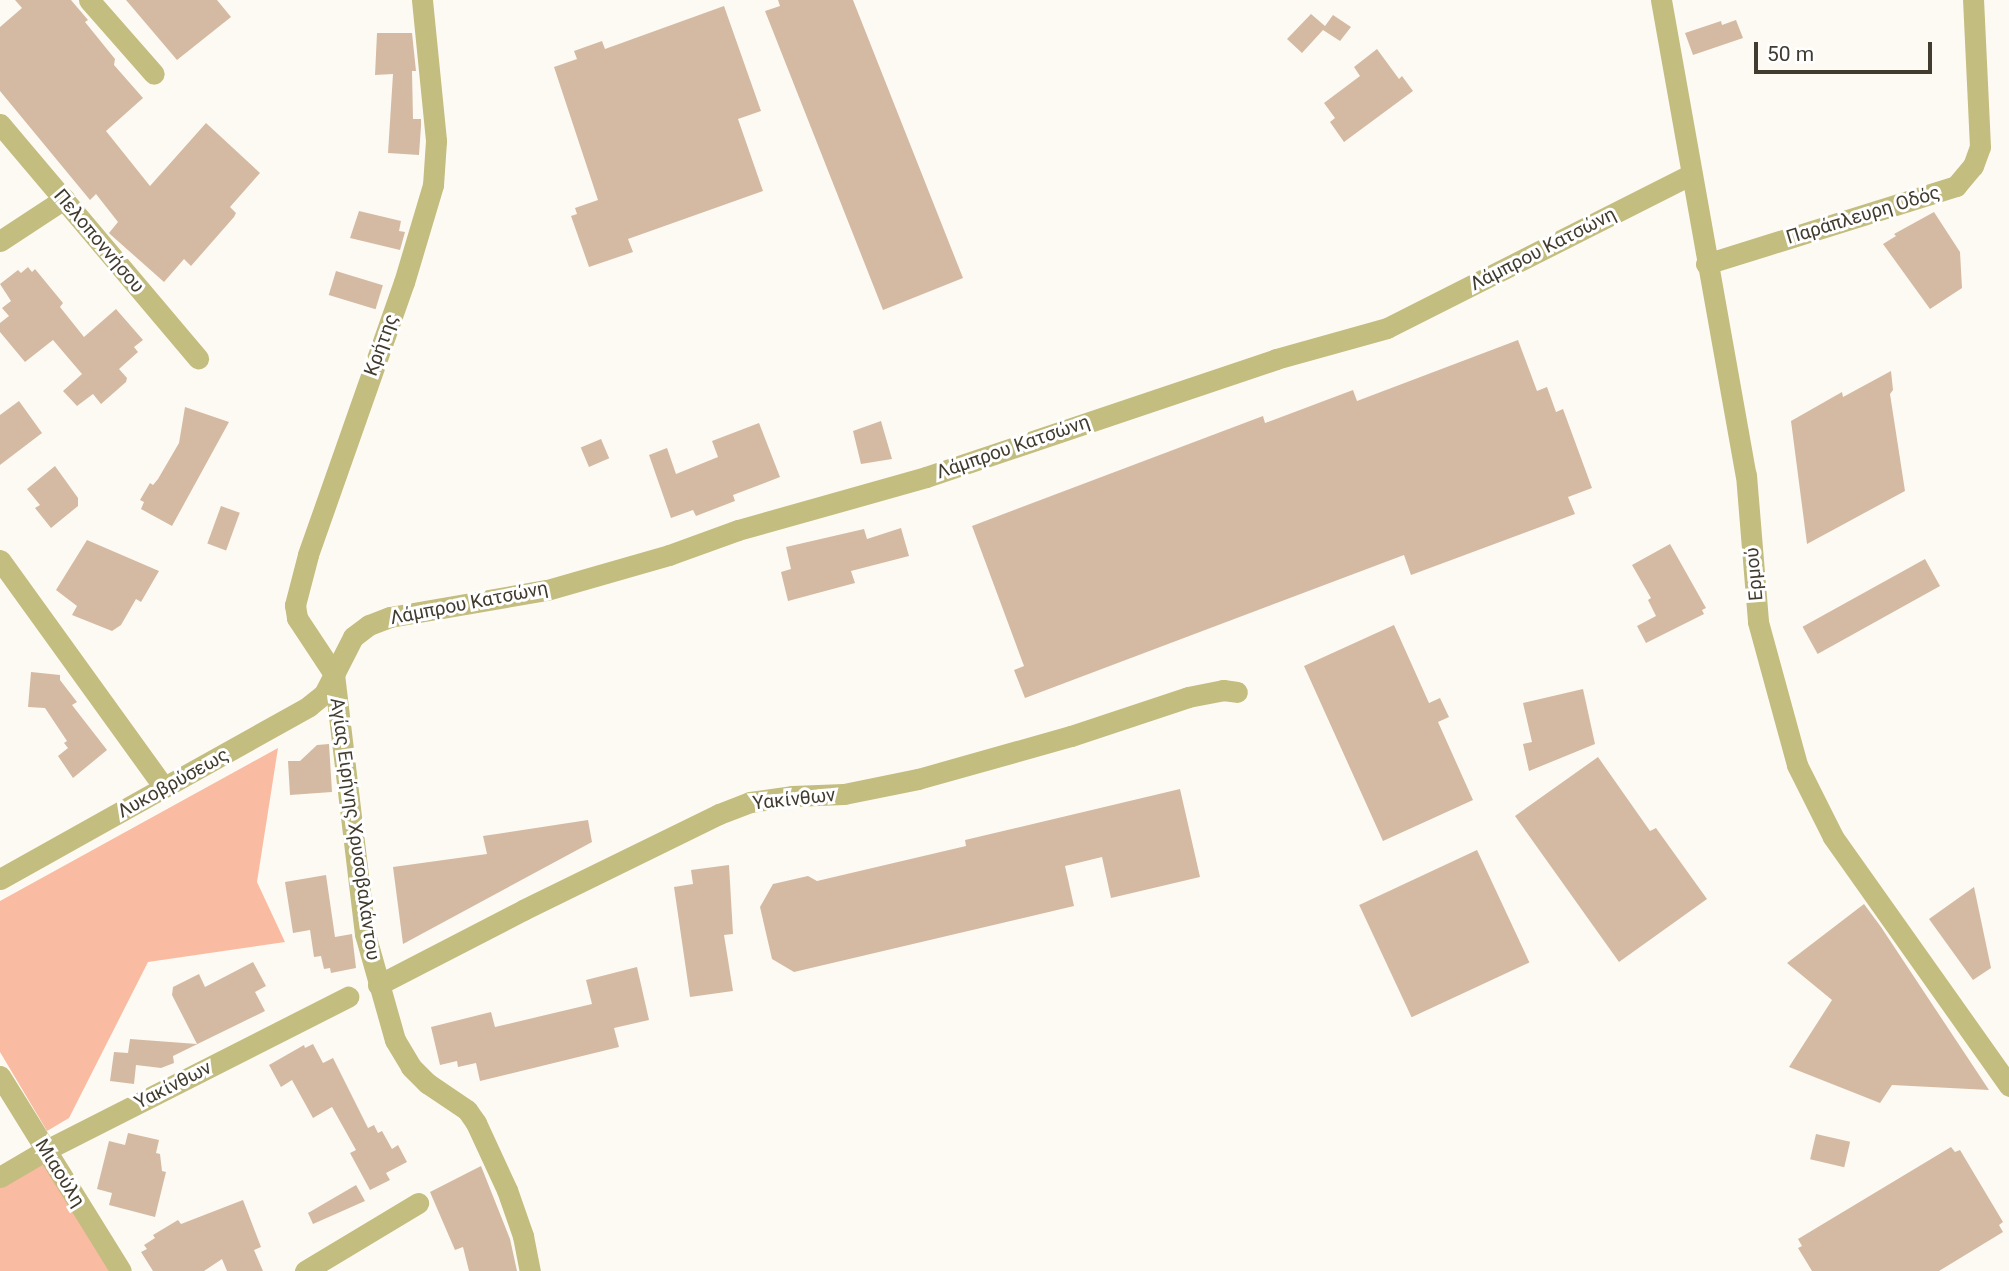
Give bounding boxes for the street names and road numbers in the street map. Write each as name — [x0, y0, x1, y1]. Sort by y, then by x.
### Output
street label: Παράπλευρη Οδός — [1783, 181, 1943, 249]
street label: Πελοποννήσου — [49, 185, 149, 297]
street label: Λάμπρου Κατσώνη — [1466, 202, 1620, 296]
street label: Κρήτης — [359, 311, 403, 379]
street label: Λάμπρου Κατσώνη — [933, 410, 1093, 484]
street label: Ερμού — [1740, 546, 1768, 602]
street label: Λάμπρου Κατσώνη — [388, 576, 550, 630]
street label: Αγίας Ειρήνης Χρυσοβαλάντου — [325, 696, 385, 962]
street label: Λυκοβρύσεως — [113, 743, 233, 823]
street label: Υακίνθων — [752, 783, 836, 815]
street label: Υακίνθων — [131, 1056, 215, 1114]
street label: Μιαούλη — [30, 1135, 90, 1211]

